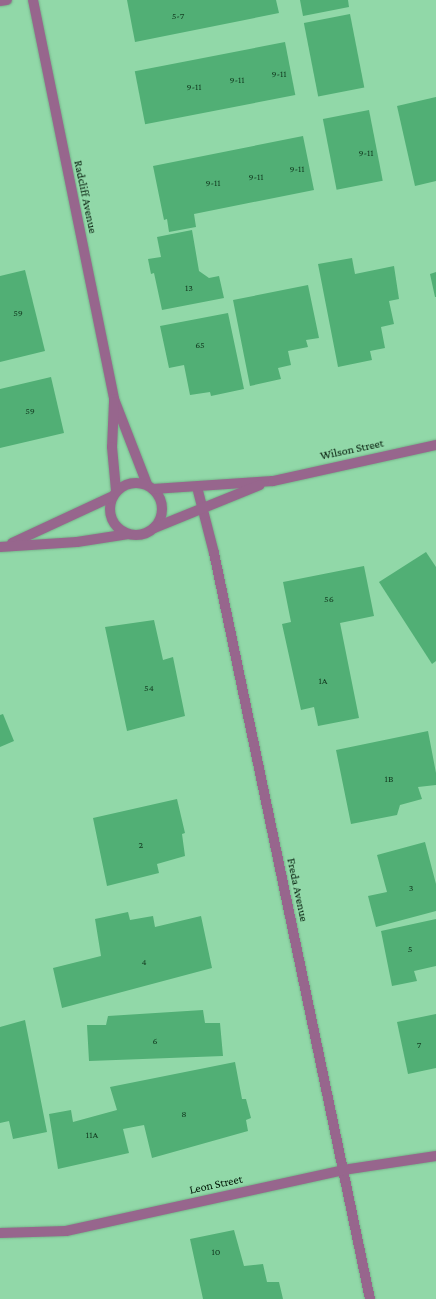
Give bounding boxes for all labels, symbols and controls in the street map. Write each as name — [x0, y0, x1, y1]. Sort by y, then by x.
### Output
house number: 5-7 — [172, 10, 184, 22]
house number: 9-11 — [271, 68, 287, 80]
house number: 9-11 — [229, 74, 245, 86]
house number: 9-11 — [186, 81, 202, 93]
house number: 9-11 — [358, 147, 374, 159]
street label: Radcliff Avenue — [70, 159, 100, 235]
house number: 9-11 — [289, 163, 305, 175]
house number: 9-11 — [248, 171, 264, 183]
house number: 9-11 — [205, 177, 221, 189]
house number: 13 — [185, 282, 193, 294]
house number: 59 — [13, 307, 23, 319]
house number: 65 — [195, 339, 205, 351]
house number: 59 — [25, 405, 35, 417]
street label: Wilson Street — [319, 436, 385, 464]
house number: 56 — [324, 593, 334, 605]
house number: 1A — [318, 675, 328, 687]
house number: 54 — [144, 682, 154, 694]
house number: 1B — [385, 773, 393, 785]
house number: 2 — [139, 839, 143, 851]
street label: Freda Avenue — [283, 857, 311, 923]
house number: 3 — [409, 882, 413, 894]
house number: 5 — [408, 943, 412, 955]
house number: 4 — [141, 956, 147, 968]
house number: 6 — [152, 1035, 158, 1047]
house number: 7 — [417, 1039, 421, 1051]
house number: 8 — [181, 1108, 187, 1120]
house number: 11A — [86, 1129, 98, 1141]
street label: Leon Street — [188, 1172, 244, 1198]
house number: 10 — [212, 1246, 220, 1258]

